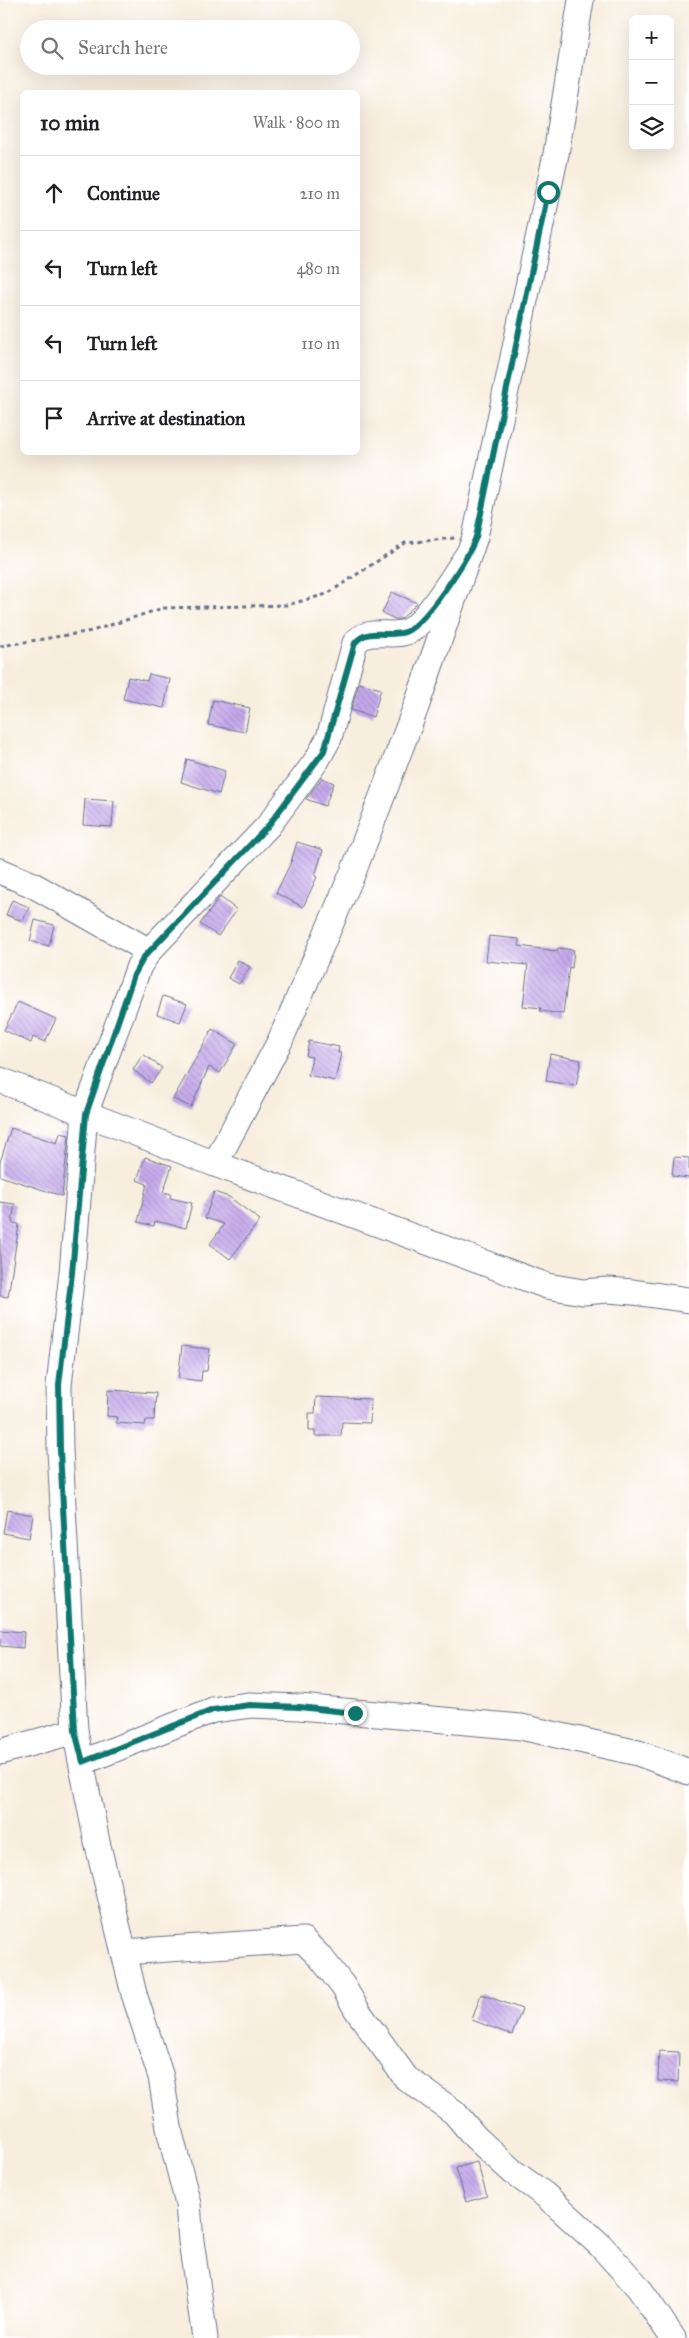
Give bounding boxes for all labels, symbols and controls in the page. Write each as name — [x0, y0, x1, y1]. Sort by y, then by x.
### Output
map controls — [629, 15, 674, 150]
button: + — [629, 15, 674, 60]
search box — [20, 20, 360, 75]
icon: search — [38, 34, 66, 62]
text: Search here — [78, 36, 168, 59]
button: − — [629, 60, 674, 105]
button: layers — [629, 105, 674, 150]
text: 10 min — [40, 110, 100, 136]
text: Walk · 800 m — [253, 113, 340, 132]
icon: ahead — [40, 179, 68, 207]
route start — [537, 181, 560, 204]
text: Continue — [87, 182, 160, 205]
text: 210 m — [300, 184, 340, 203]
icon: left — [40, 254, 68, 282]
text: Turn left — [87, 257, 157, 280]
text: 480 m — [296, 259, 340, 278]
icon: left — [40, 329, 68, 357]
text: Turn left — [87, 332, 157, 355]
text: 110 m — [301, 334, 340, 353]
icon: arrive — [40, 404, 68, 432]
text: Arrive at destination — [87, 407, 245, 430]
route end — [344, 1702, 367, 1725]

